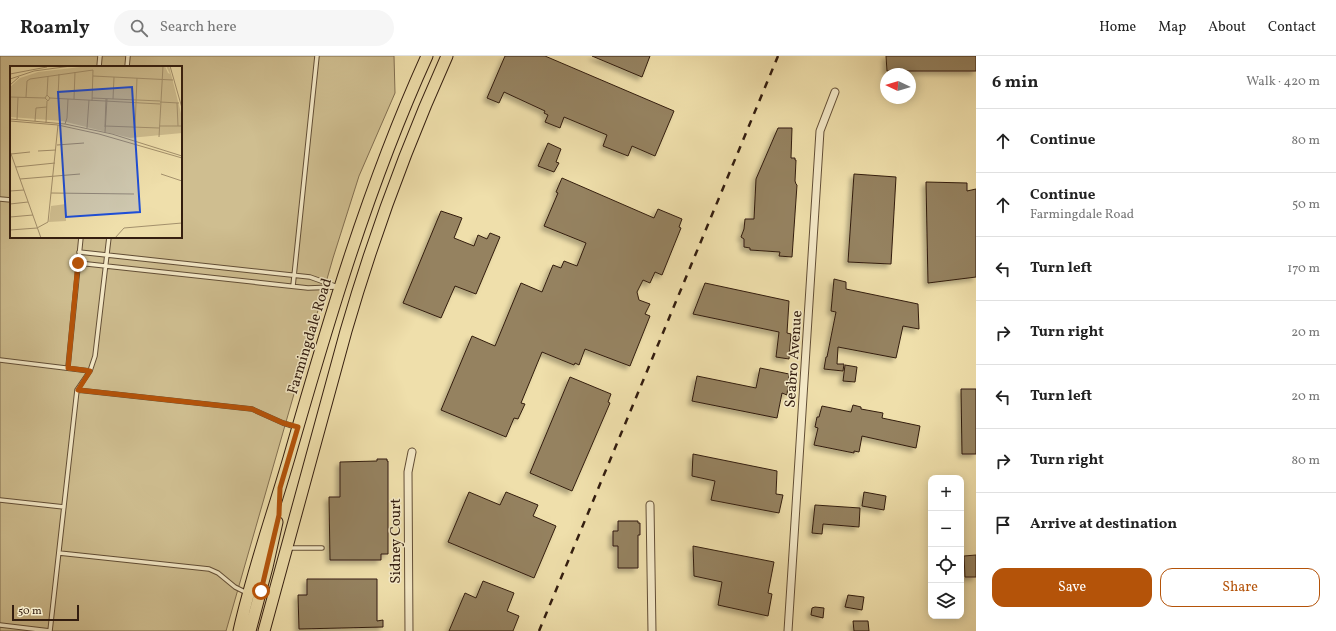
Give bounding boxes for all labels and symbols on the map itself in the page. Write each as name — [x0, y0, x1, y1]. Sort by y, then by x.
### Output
inset map — [10, 66, 182, 238]
north arrow — [880, 68, 916, 104]
route end — [69, 254, 87, 272]
street label: Farmingdale Road — [283, 276, 338, 397]
street label: Seabro Avenue — [781, 310, 808, 408]
street label: Sidney Court — [386, 498, 407, 584]
route start — [252, 582, 270, 600]
scale bar — [12, 603, 79, 622]

